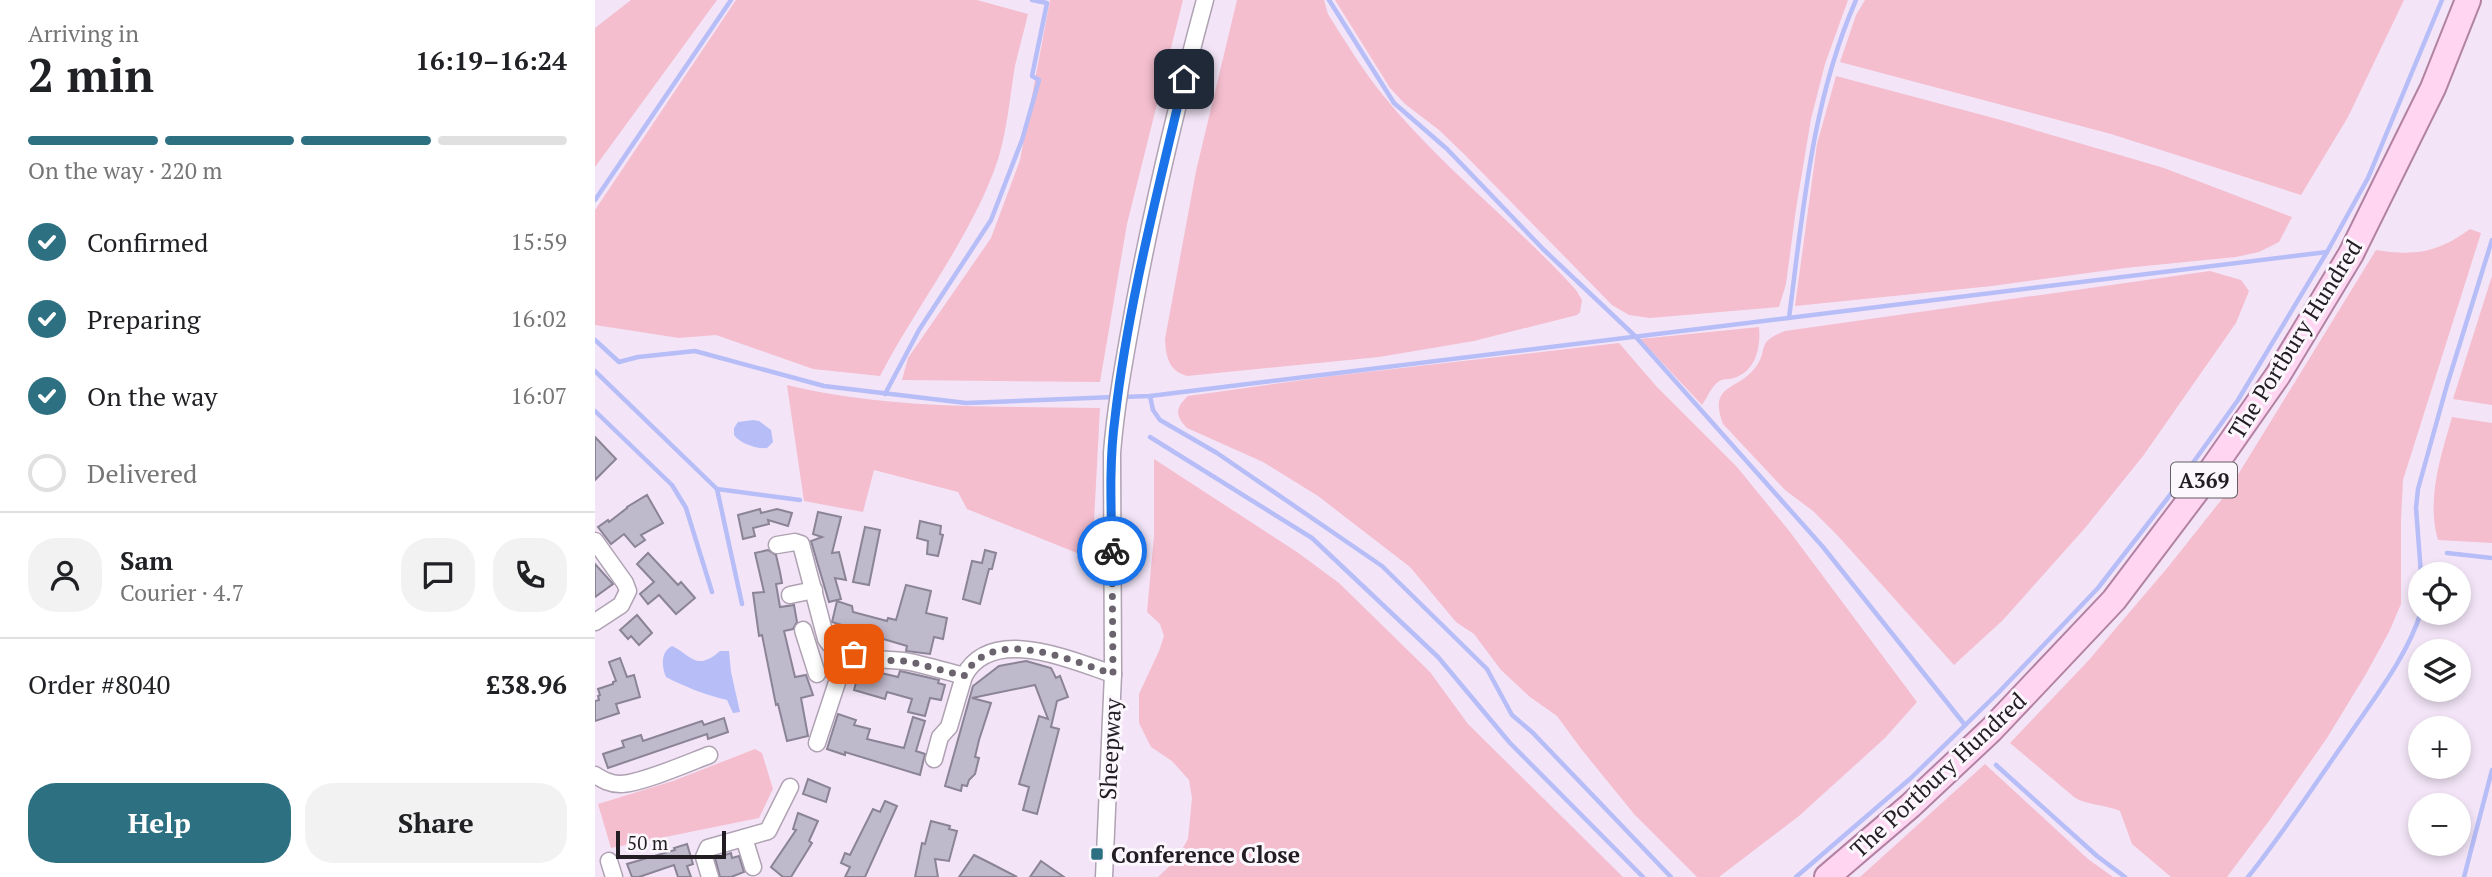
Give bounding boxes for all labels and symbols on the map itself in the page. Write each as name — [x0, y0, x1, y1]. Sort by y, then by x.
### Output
pin — [1154, 49, 1214, 109]
street label: The Portbury Hundred — [2221, 233, 2369, 445]
road number: A369 — [2171, 462, 2237, 498]
courier — [1077, 516, 1147, 586]
pin — [824, 624, 884, 684]
street label: The Portbury Hundred — [1843, 685, 2033, 865]
street label: Sheepway — [1092, 697, 1128, 801]
scale bar — [616, 828, 726, 860]
place label: Conference Close — [1111, 839, 1300, 870]
marker: Conference Close — [1089, 846, 1105, 862]

